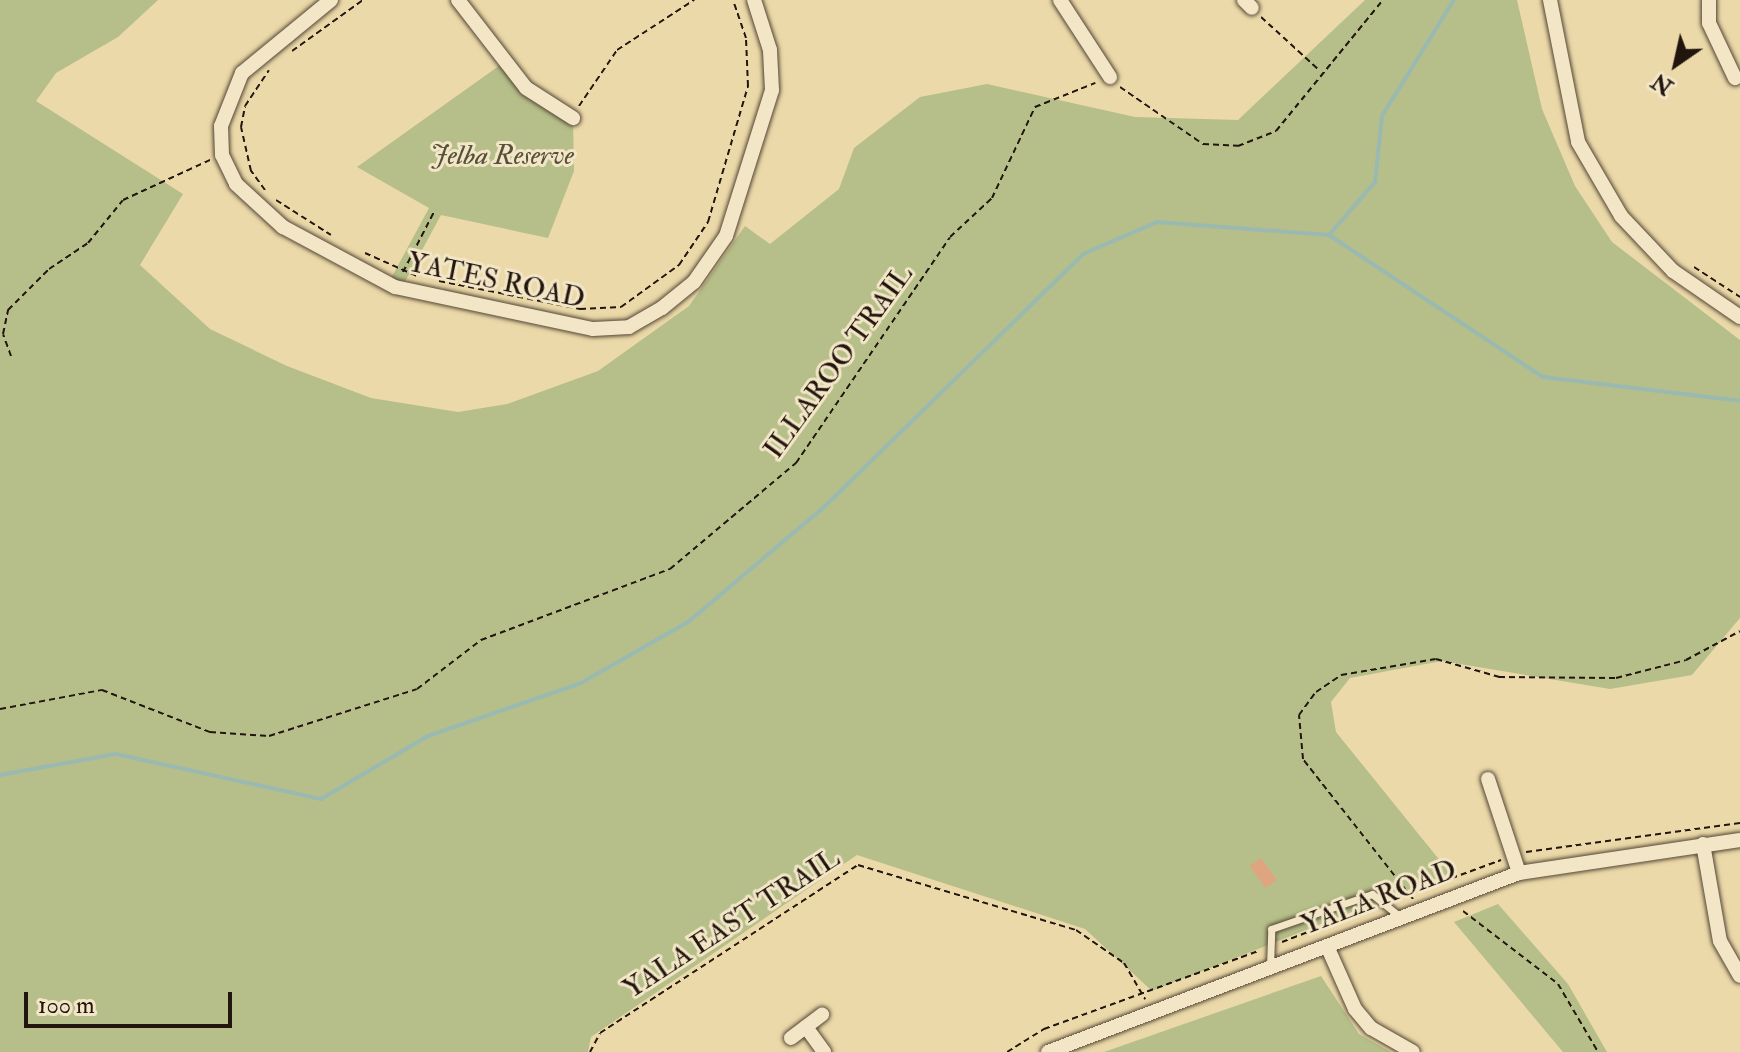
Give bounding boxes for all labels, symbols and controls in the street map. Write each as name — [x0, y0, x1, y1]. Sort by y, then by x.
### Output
north arrow — [1636, 24, 1716, 104]
text: N — [1647, 67, 1679, 101]
park label: Jelba Reserve — [430, 139, 574, 173]
street label: YATES ROAD — [404, 246, 588, 316]
street label: ILLAROO TRAIL — [757, 259, 921, 465]
street label: YALA EAST TRAIL — [618, 842, 846, 1006]
street label: YALA ROAD — [1297, 853, 1461, 943]
scale bar — [28, 976, 236, 1026]
text: 100 m — [38, 990, 95, 1021]

